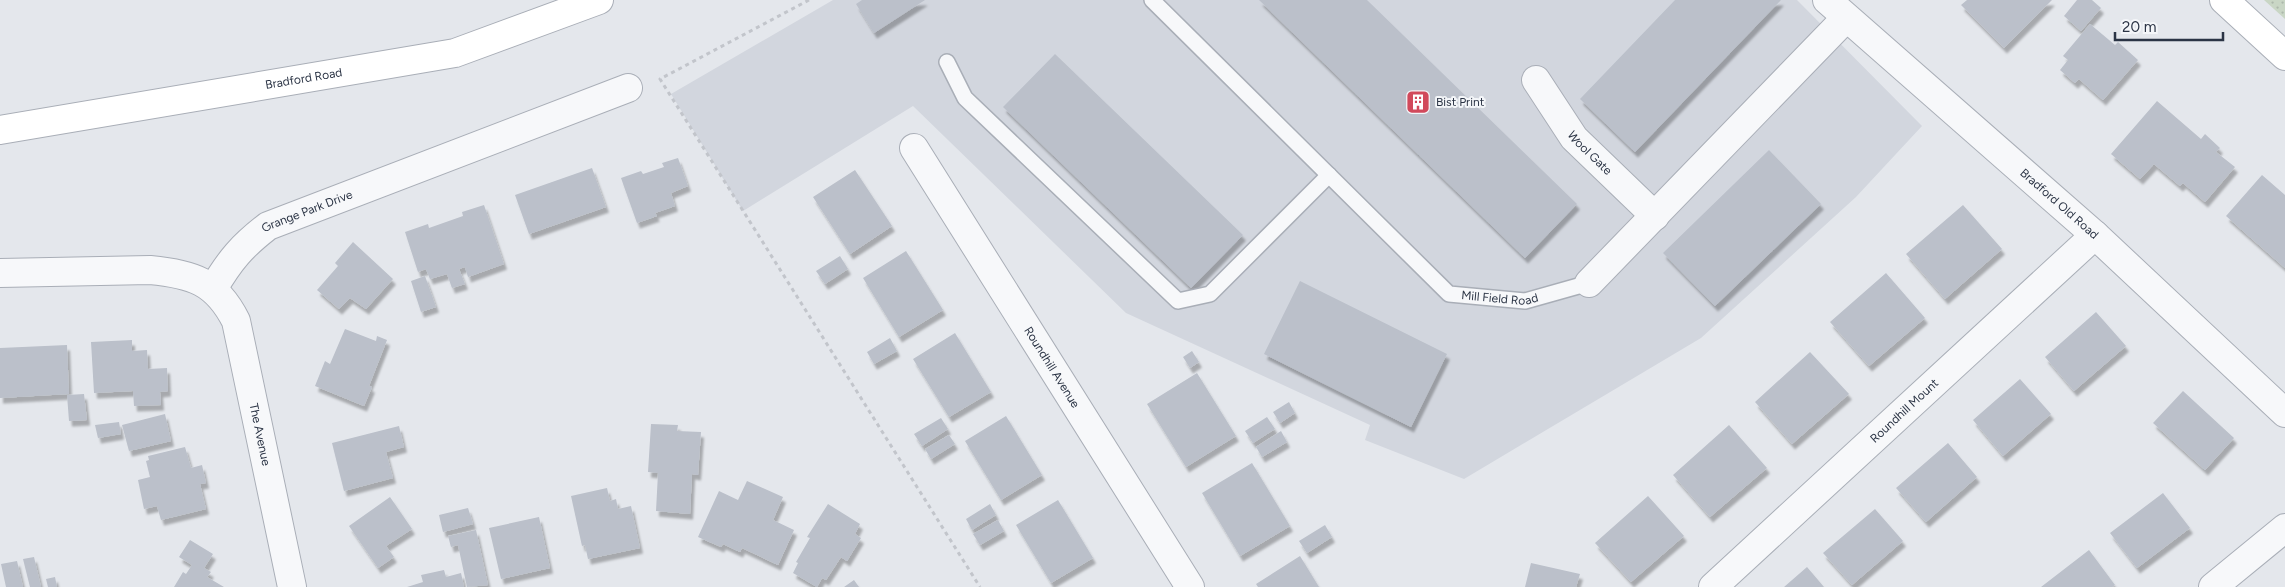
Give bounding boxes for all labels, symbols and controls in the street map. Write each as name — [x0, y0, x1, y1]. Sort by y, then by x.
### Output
scale bar — [2115, 10, 2222, 42]
text: 20 m — [2122, 18, 2156, 36]
street label: Bradford Road — [264, 65, 343, 92]
building icon: Bist Print — [1405, 89, 1431, 115]
place label: Bist Print — [1436, 95, 1485, 109]
street label: Wool Gate — [1564, 128, 1615, 178]
street label: Bradford Old Road — [2017, 166, 2101, 242]
street label: Grange Park Drive — [259, 187, 355, 235]
street label: Mill Field Road — [1461, 288, 1540, 308]
street label: Roundhill Avenue — [1021, 324, 1083, 411]
street label: Roundhill Mount — [1867, 376, 1942, 446]
street label: The Avenue — [246, 402, 273, 467]

